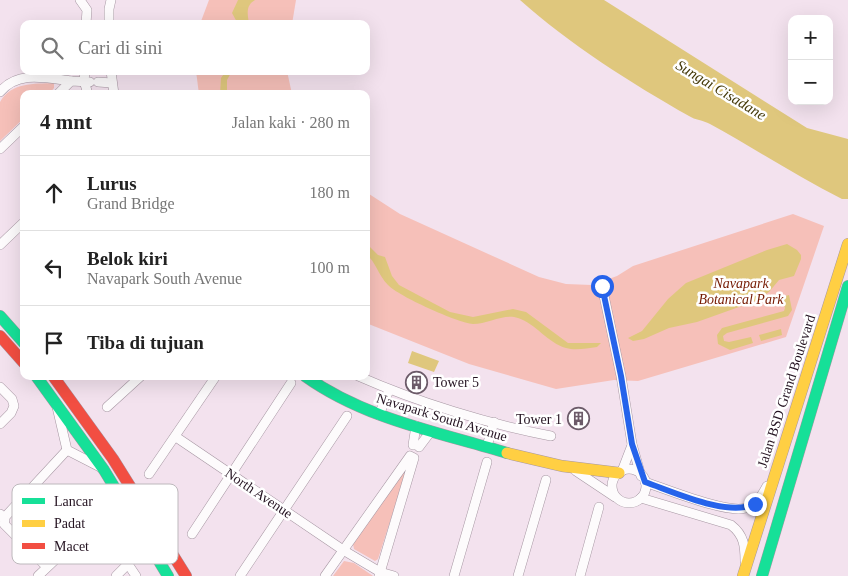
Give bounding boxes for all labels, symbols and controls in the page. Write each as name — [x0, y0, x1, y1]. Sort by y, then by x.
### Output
map controls — [788, 15, 833, 105]
button: + — [788, 15, 833, 60]
search box — [20, 20, 370, 75]
icon: search — [38, 34, 66, 62]
text: Cari di sini — [78, 37, 162, 58]
water label: Sungai Cisadane — [673, 57, 769, 123]
button: − — [788, 60, 833, 105]
text: 4 mnt — [40, 110, 92, 134]
text: Jalan kaki · 280 m — [232, 114, 350, 131]
text: Lurus — [87, 173, 137, 194]
icon: ahead — [40, 179, 68, 207]
text: 180 m — [310, 184, 350, 201]
text: Grand Bridge — [87, 195, 175, 212]
text: Belok kiri — [87, 248, 168, 269]
icon: left — [40, 254, 68, 282]
text: 100 m — [310, 259, 350, 276]
text: Navapark South Avenue — [87, 270, 242, 287]
route start — [591, 275, 614, 298]
park label: Navapark Botanical Park — [698, 276, 784, 307]
street label: Jalan BSD Grand Boulevard — [755, 313, 818, 469]
icon: arrive — [40, 329, 68, 357]
text: Tiba di tujuan — [87, 332, 204, 353]
building icon: Tower 5 — [405, 370, 429, 394]
place label: Tower 5 — [433, 375, 479, 390]
street label: Navapark South Avenue — [375, 390, 509, 445]
building icon: Tower 1 — [566, 407, 590, 431]
place label: Tower 1 — [516, 412, 562, 427]
street label: North Avenue — [222, 465, 295, 521]
legend — [12, 484, 178, 564]
route end — [744, 493, 767, 516]
text: Lancar — [54, 494, 93, 509]
text: Padat — [54, 516, 85, 531]
text: Macet — [54, 539, 89, 554]

